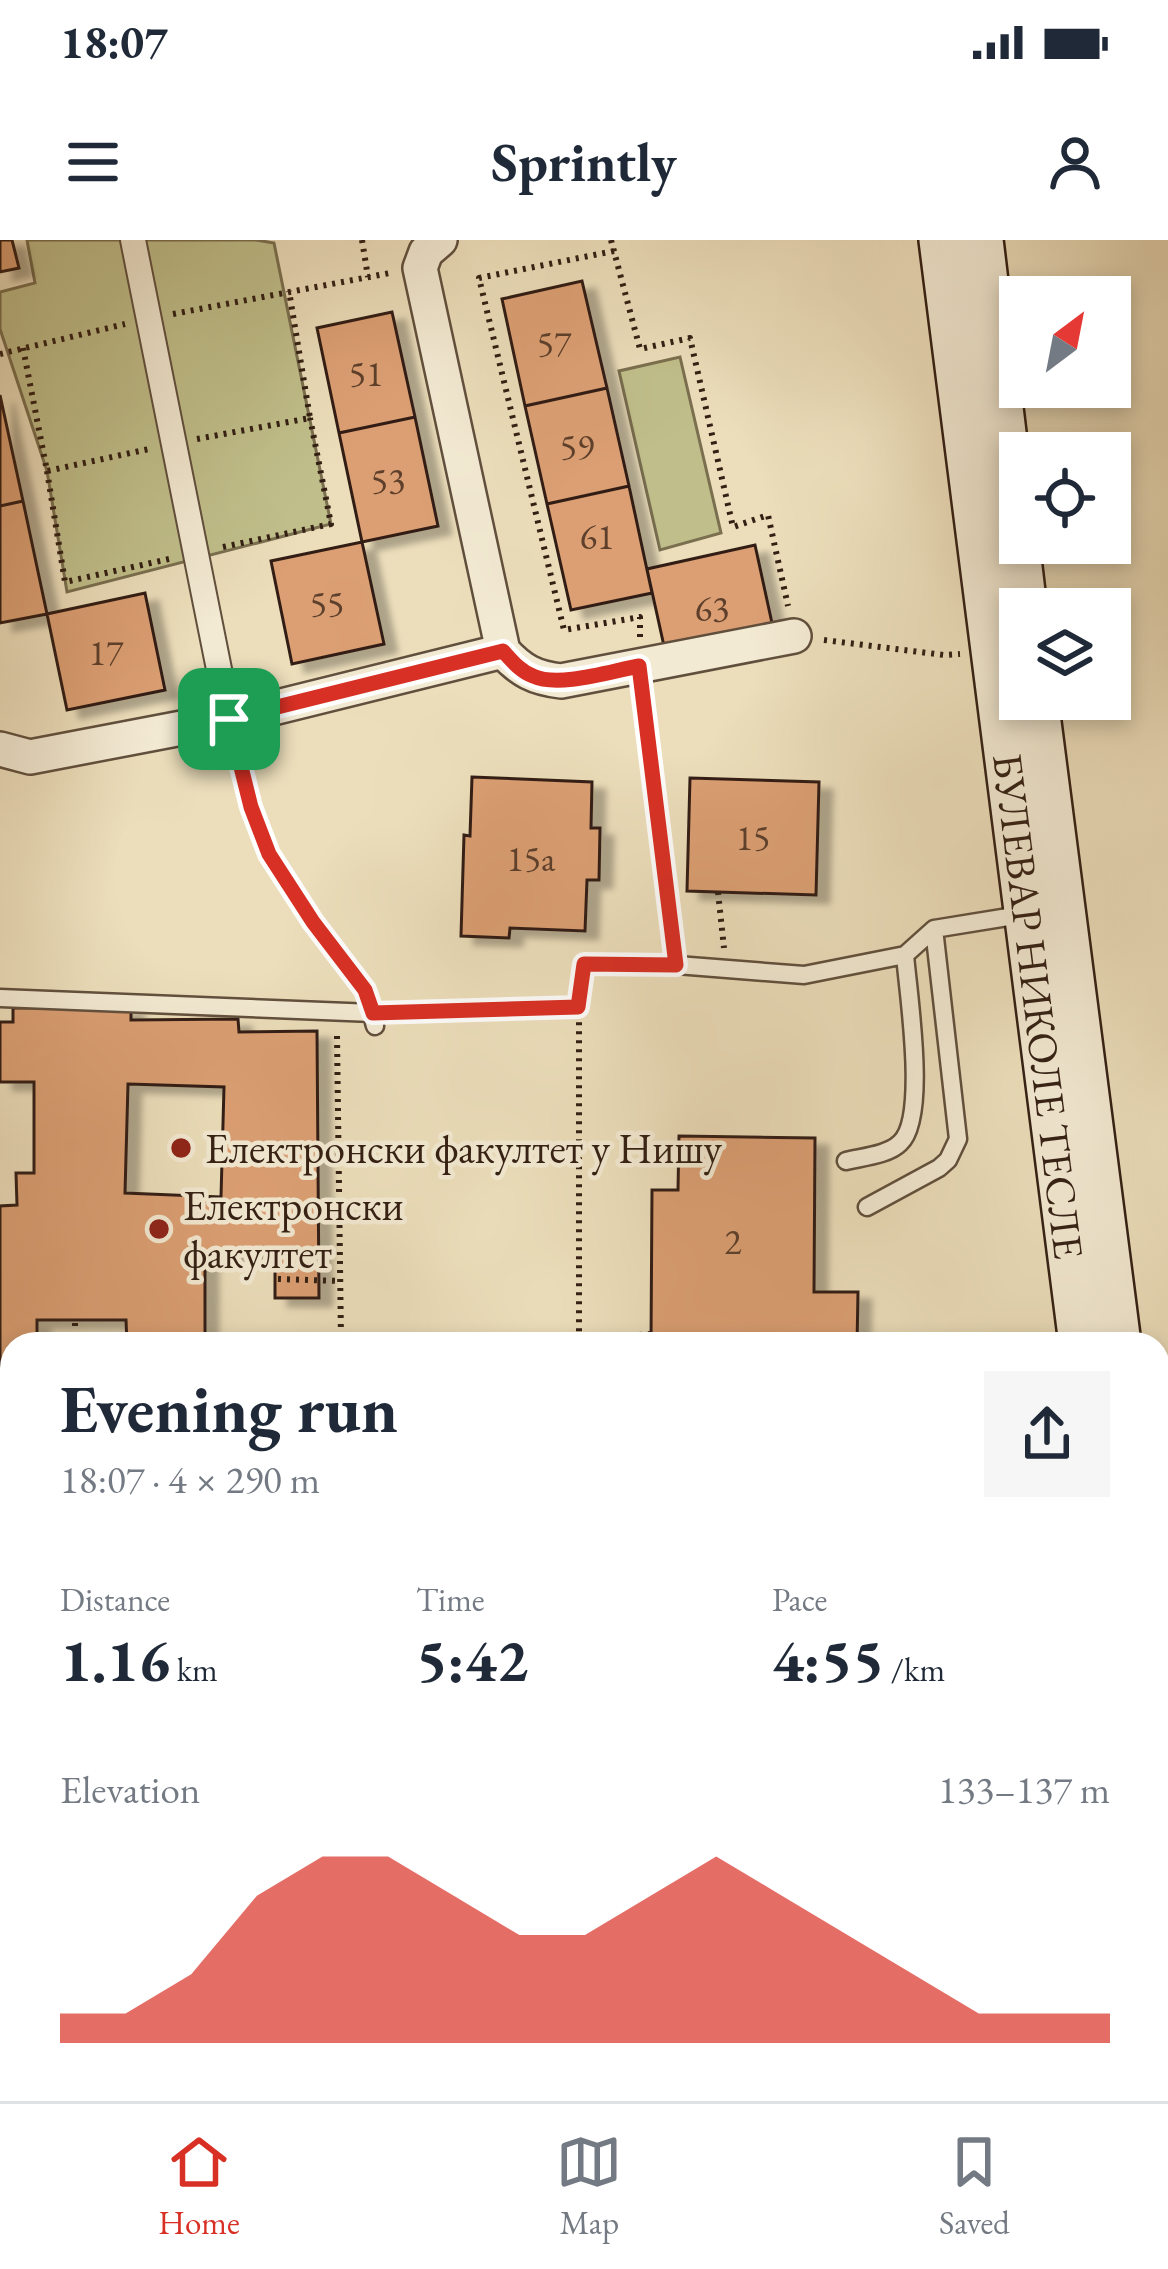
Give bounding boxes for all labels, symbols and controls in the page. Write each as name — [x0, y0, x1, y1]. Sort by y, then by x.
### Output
text: 18:07 — [60, 13, 168, 71]
text: Sprintly — [491, 127, 677, 197]
icon: menu — [60, 129, 126, 195]
icon: person — [1042, 129, 1108, 195]
north arrow — [999, 276, 1131, 408]
map controls — [999, 276, 1131, 720]
house number: 57 — [537, 320, 572, 367]
house number: 51 — [349, 350, 383, 397]
house number: 59 — [560, 423, 594, 470]
button: locate — [999, 432, 1131, 564]
house number: 53 — [371, 457, 405, 504]
house number: 61 — [580, 513, 614, 560]
house number: 55 — [310, 580, 344, 627]
house number: 63 — [695, 585, 729, 632]
button: layers — [999, 588, 1131, 720]
house number: 17 — [89, 629, 124, 676]
pin — [178, 668, 280, 770]
icon: arrive — [196, 686, 262, 752]
street label: БУЛЕВАР НИКОЛЕ ТЕСЛЕ — [980, 750, 1097, 1262]
house number: 15 — [736, 814, 770, 861]
house number: 15a — [507, 835, 556, 882]
place label: Електронски факултет у Нишу — [205, 1121, 723, 1176]
marker: Електронски факултет у Нишу — [168, 1135, 194, 1161]
place label: Електронски факултет — [183, 1178, 404, 1281]
marker: Електронски факултет — [146, 1216, 172, 1242]
house number: 2 — [724, 1218, 742, 1265]
text: Evening run — [60, 1366, 398, 1452]
button: share — [984, 1371, 1110, 1497]
text: 18:07 · 4 × 290 m — [60, 1454, 320, 1505]
text: Distance — [60, 1578, 170, 1621]
text: Time — [416, 1578, 485, 1621]
text: Pace — [772, 1578, 827, 1621]
text: 1.16 — [60, 1621, 170, 1699]
text: 5:42 — [416, 1621, 528, 1699]
text: 4:55 — [772, 1621, 884, 1699]
text: km — [170, 1648, 218, 1691]
text: /km — [884, 1648, 945, 1691]
text: Elevation — [60, 1764, 200, 1815]
text: 133–137 m — [938, 1764, 1110, 1815]
tab: Home — [158, 2129, 240, 2244]
tab: Map — [556, 2129, 622, 2244]
tab: Saved — [939, 2129, 1010, 2244]

